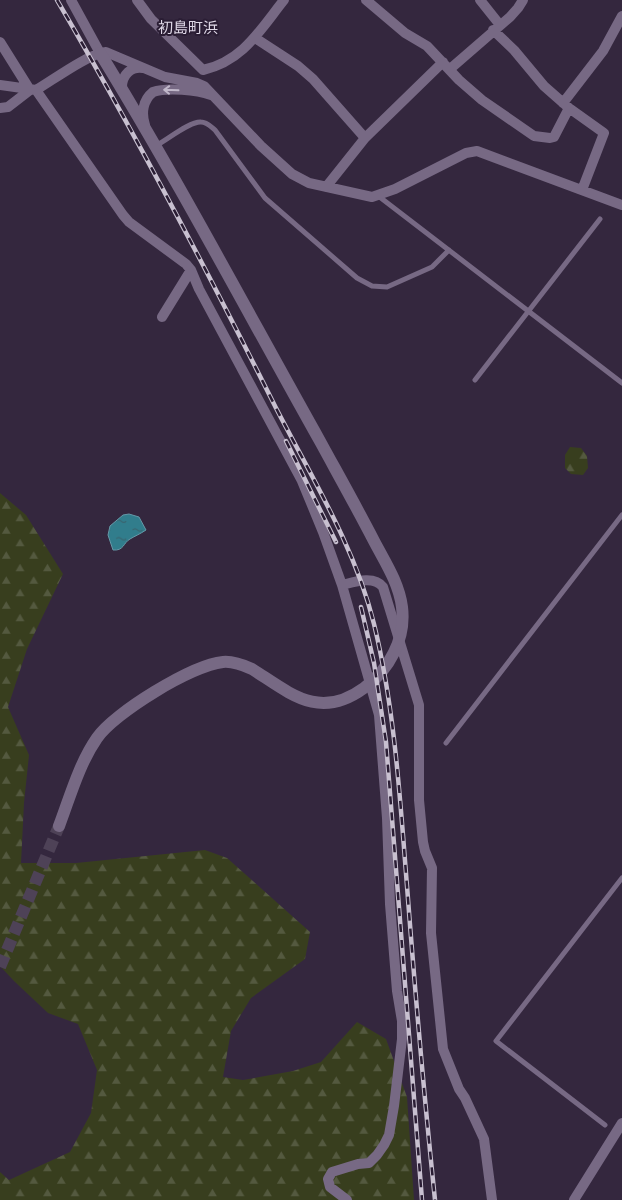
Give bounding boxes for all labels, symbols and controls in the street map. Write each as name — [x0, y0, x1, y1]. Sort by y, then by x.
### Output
district label: 初島町浜 — [158, 17, 218, 38]
one-way arrow — [164, 85, 180, 95]

